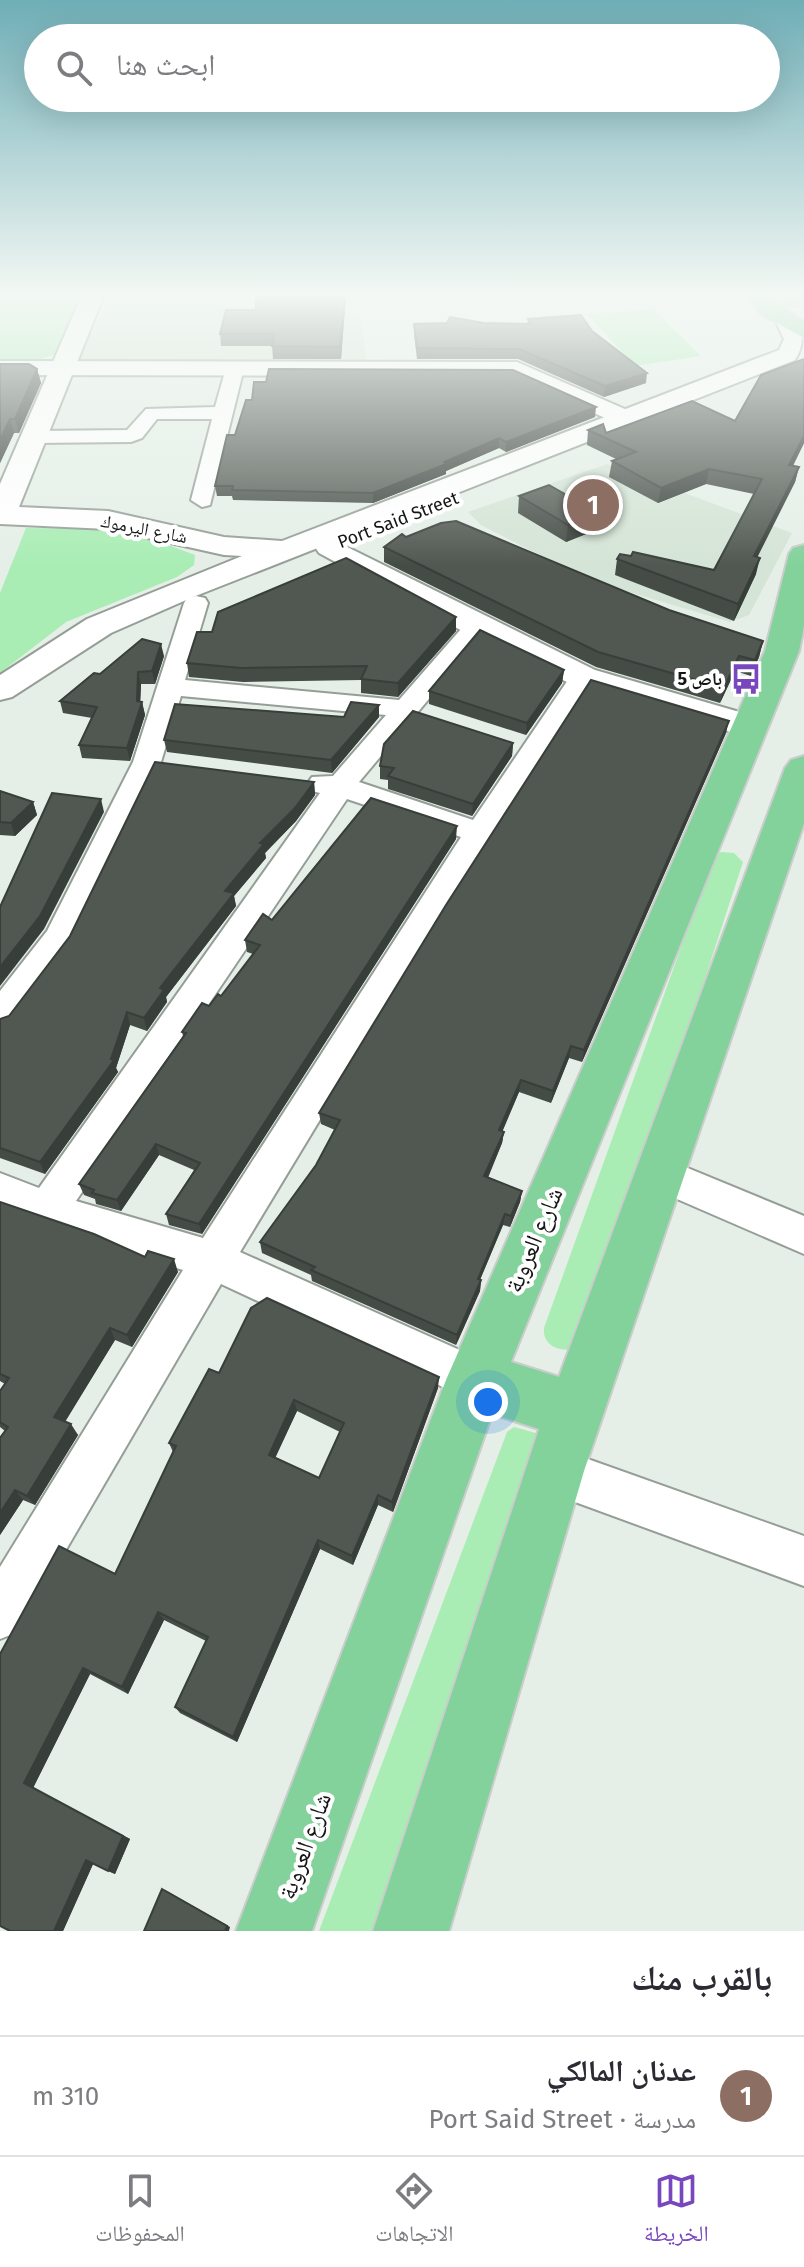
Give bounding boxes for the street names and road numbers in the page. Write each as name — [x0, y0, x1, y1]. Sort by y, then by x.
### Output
street label: Port Said Street — [334, 487, 462, 553]
street label: شارع اليرموك — [99, 510, 189, 548]
street label: شارع العروبة — [499, 1183, 570, 1297]
street label: شارع العروبة — [273, 1789, 338, 1903]

